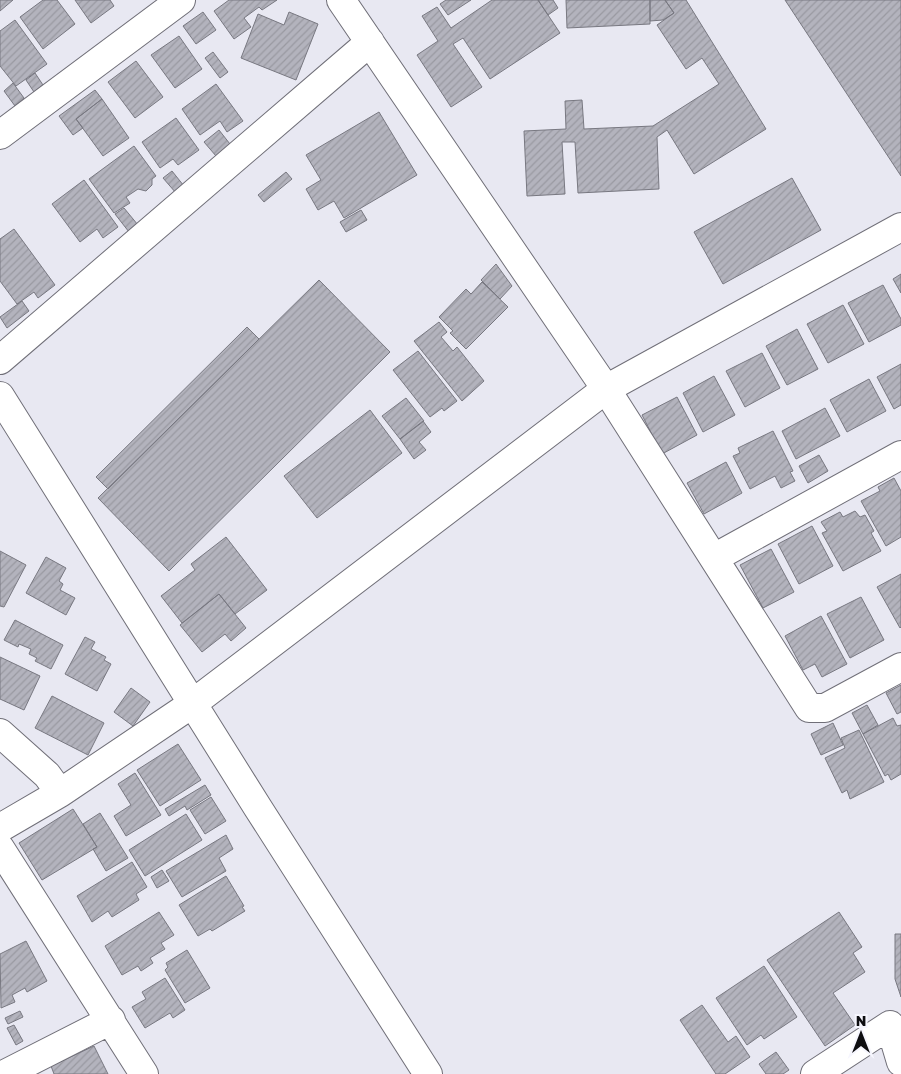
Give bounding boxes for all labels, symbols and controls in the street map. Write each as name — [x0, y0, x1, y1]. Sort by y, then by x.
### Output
north arrow — [836, 1009, 886, 1059]
text: N — [856, 1012, 866, 1029]

